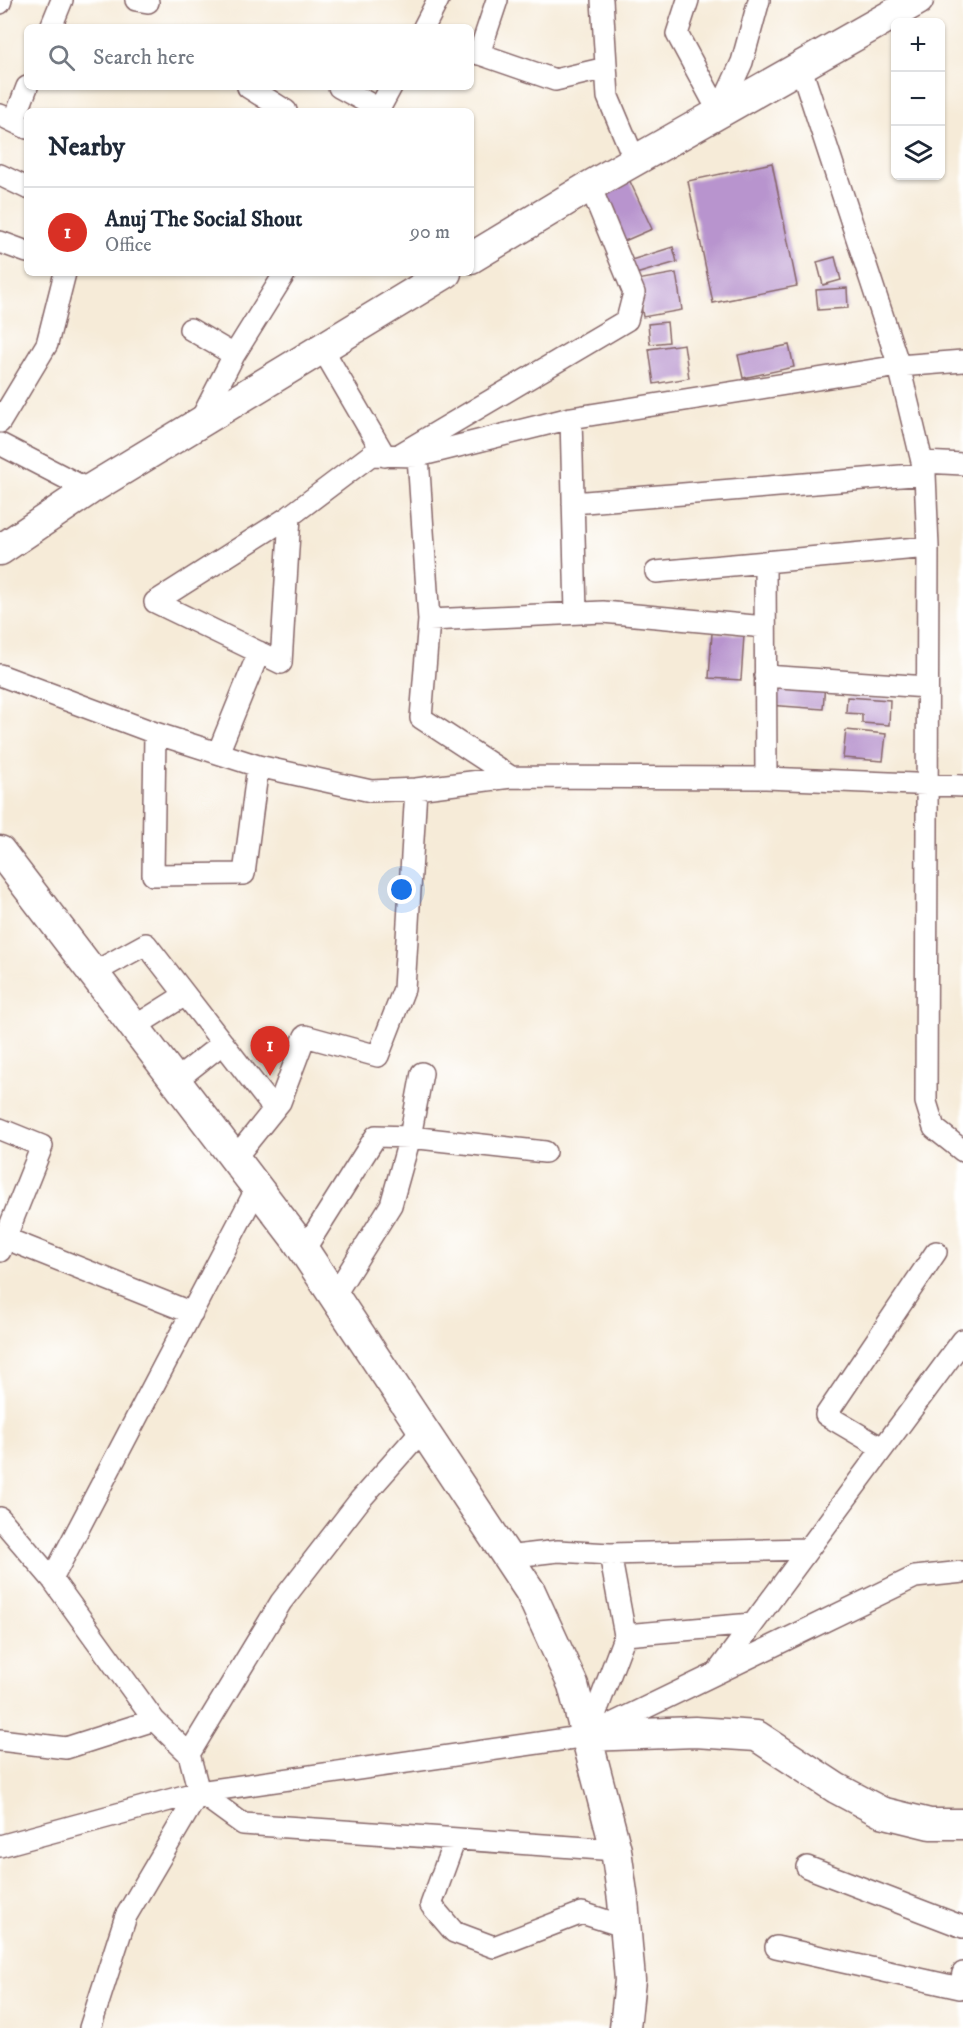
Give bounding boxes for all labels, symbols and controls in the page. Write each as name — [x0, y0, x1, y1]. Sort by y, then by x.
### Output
map controls — [891, 18, 945, 180]
button: + — [891, 18, 945, 72]
search box — [24, 24, 474, 90]
icon: search — [45, 41, 78, 74]
text: Search here — [93, 44, 195, 71]
button: − — [891, 72, 945, 126]
button: layers — [891, 126, 945, 180]
text: Nearby — [48, 131, 125, 164]
text: Anuj The Social Shout — [105, 206, 302, 233]
text: 1 — [64, 220, 71, 245]
text: 90 m — [410, 220, 450, 245]
text: Office — [105, 233, 152, 258]
your location — [387, 875, 416, 904]
pin: 1 — [250, 1026, 290, 1076]

